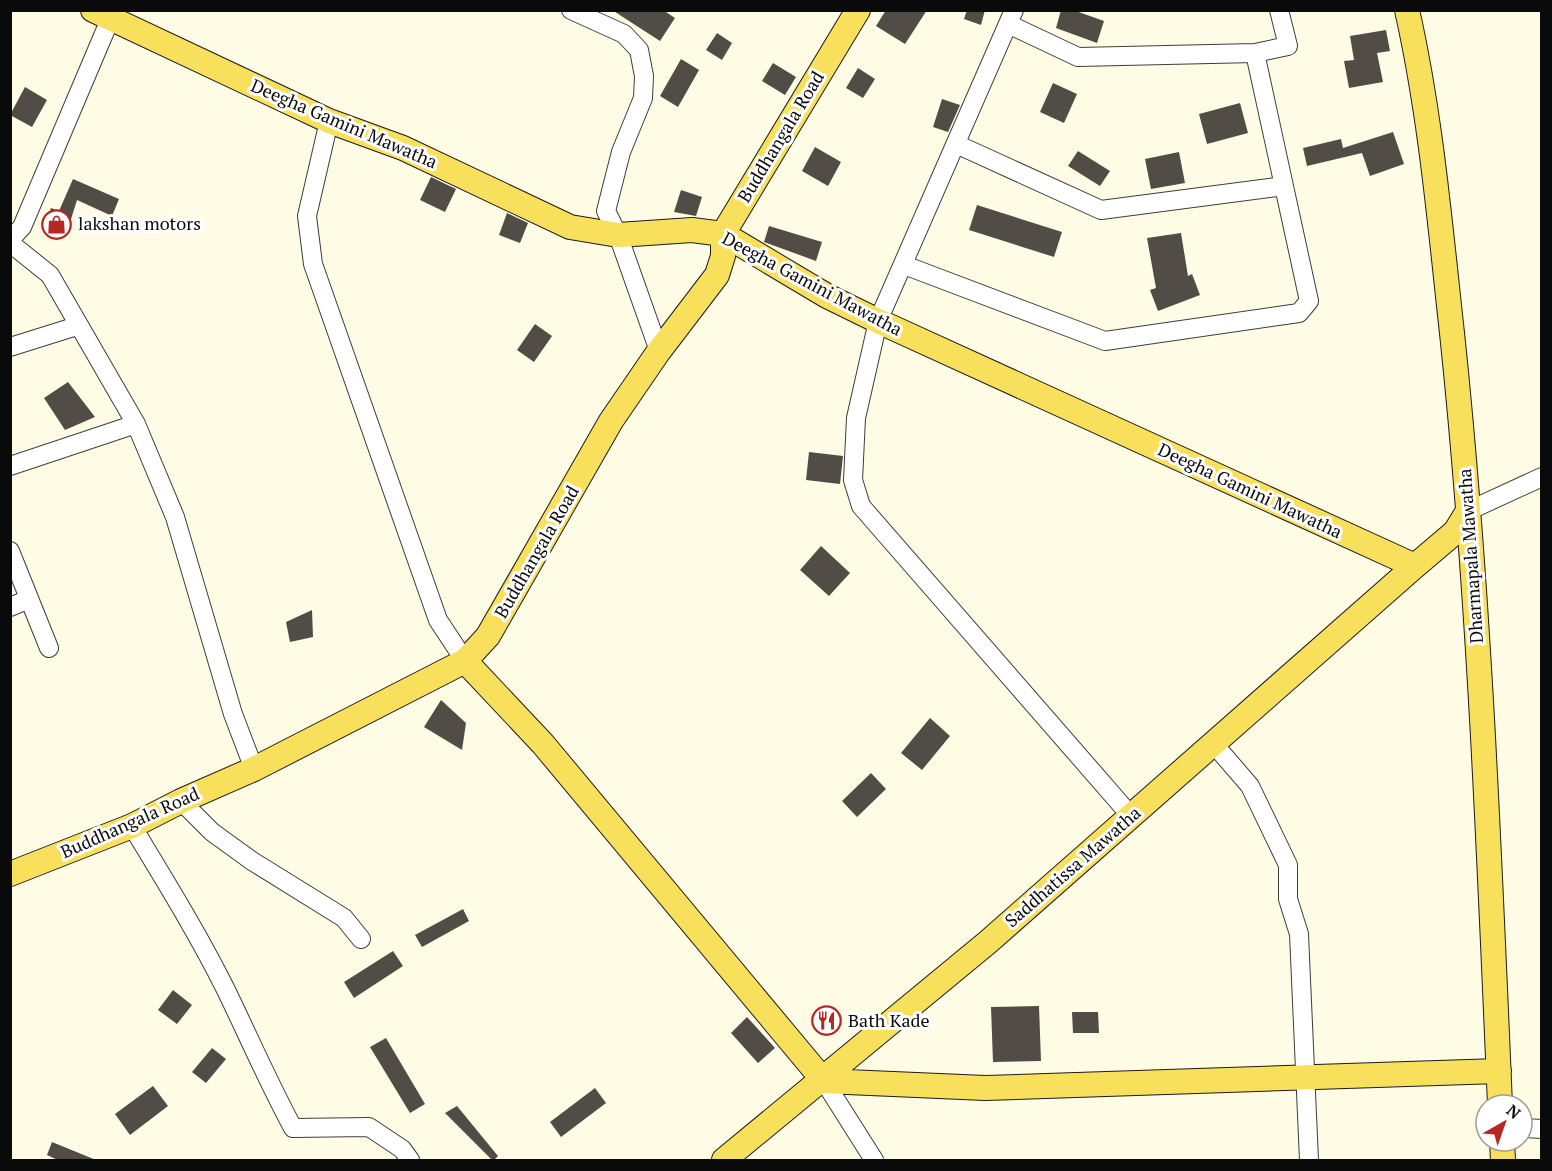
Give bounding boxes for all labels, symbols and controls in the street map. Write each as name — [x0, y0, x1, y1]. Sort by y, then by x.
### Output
street label: Buddhangala Road — [731, 66, 829, 207]
street label: Deegha Gamini Mawatha — [247, 73, 441, 173]
shop icon: lakshan motors — [41, 208, 73, 240]
place label: lakshan motors — [78, 211, 201, 235]
street label: Deegha Gamini Mawatha — [718, 225, 907, 341]
street label: Deegha Gamini Mawatha — [1155, 437, 1346, 543]
street label: Dharmapala Mawatha — [1452, 468, 1488, 644]
street label: Buddhangala Road — [488, 481, 584, 622]
street label: Buddhangala Road — [57, 781, 203, 863]
street label: Saddhatissa Mawatha — [999, 801, 1145, 932]
restaurant icon: Bath Kade — [811, 1005, 843, 1037]
place label: Bath Kade — [848, 1008, 930, 1032]
north arrow — [1474, 1093, 1534, 1153]
text: N — [1502, 1099, 1525, 1124]

